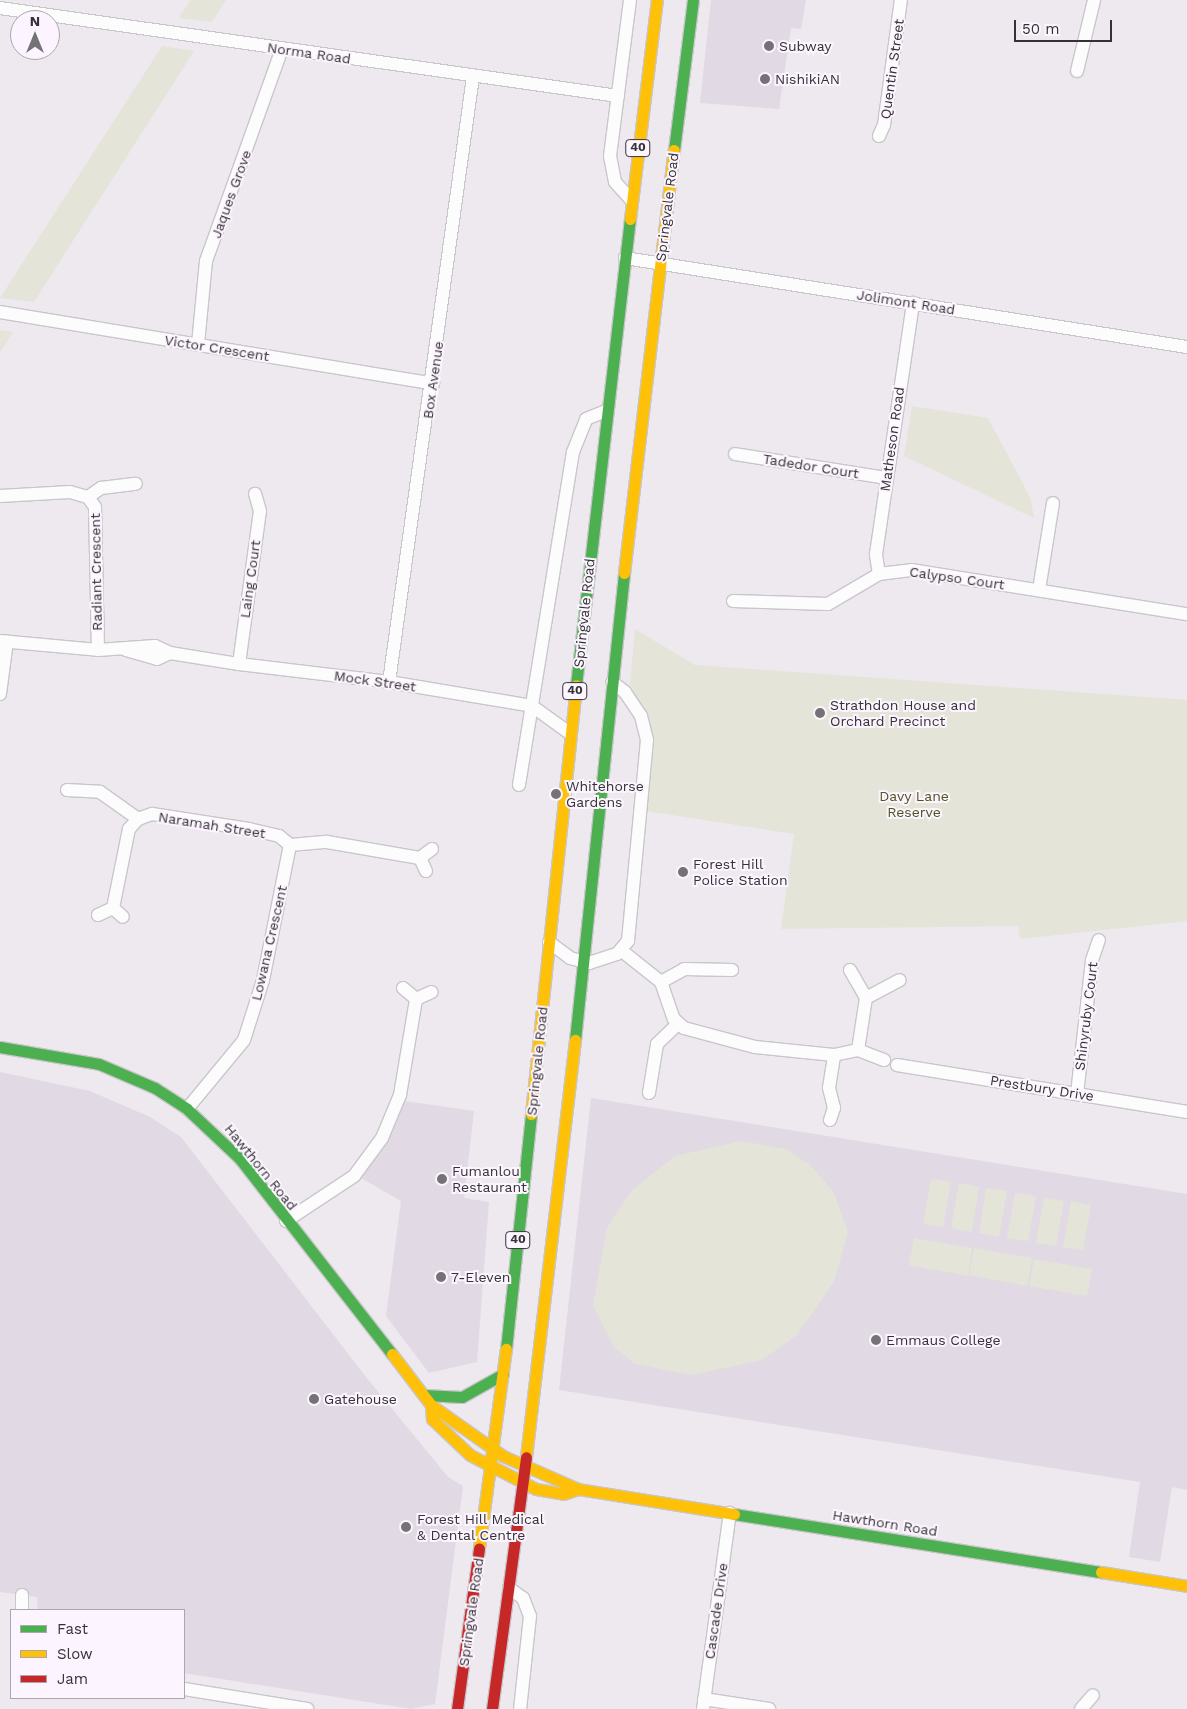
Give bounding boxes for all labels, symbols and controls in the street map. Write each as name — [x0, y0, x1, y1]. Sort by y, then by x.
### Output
north arrow — [10, 10, 60, 60]
scale bar — [1017, 10, 1114, 42]
text: N — [30, 13, 40, 29]
street label: Quentin Street — [877, 18, 907, 120]
text: 50 m — [1022, 20, 1059, 38]
place label: Subway — [779, 38, 831, 54]
street label: Norma Road — [266, 39, 352, 67]
marker: Subway — [763, 40, 775, 52]
place label: NishikiAN — [775, 71, 840, 87]
marker: NishikiAN — [759, 73, 771, 85]
road number: 40 — [624, 138, 652, 158]
street label: Jaques Grove — [207, 148, 255, 240]
street label: Springvale Road — [652, 152, 682, 262]
street label: Jolimont Road — [856, 286, 956, 318]
street label: Victor Crescent — [163, 331, 271, 365]
street label: Box Avenue — [419, 340, 447, 420]
street label: Matheson Road — [876, 386, 908, 492]
street label: Tadedor Court — [762, 450, 860, 482]
street label: Radiant Crescent — [87, 513, 105, 631]
street label: Laing Court — [236, 539, 264, 619]
street label: Springvale Road — [570, 558, 598, 668]
street label: Calypso Court — [908, 563, 1006, 593]
street label: Mock Street — [333, 667, 417, 695]
road number: 40 — [561, 681, 589, 700]
place label: Strathdon House and Orchard Precinct — [830, 697, 976, 730]
marker: Strathdon House and Orchard Precinct — [814, 707, 826, 719]
place label: Whitehorse Gardens — [566, 778, 644, 810]
marker: Whitehorse Gardens — [550, 788, 562, 800]
park label: Davy Lane Reserve — [879, 788, 949, 820]
street label: Naramah Street — [157, 808, 267, 842]
place label: Forest Hill Police Station — [693, 856, 788, 889]
marker: Forest Hill Police Station — [677, 866, 689, 878]
street label: Lowana Crescent — [248, 884, 290, 1002]
street label: Shinyruby Court — [1071, 960, 1101, 1072]
street label: Springvale Road — [523, 1006, 551, 1116]
street label: Prestbury Drive — [989, 1071, 1095, 1105]
street label: Hawthorn Road — [221, 1121, 301, 1213]
place label: Fumanlou Restaurant — [452, 1163, 527, 1196]
marker: Fumanlou Restaurant — [436, 1173, 448, 1185]
road number: 40 — [504, 1230, 532, 1250]
place label: 7-Eleven — [451, 1269, 510, 1285]
marker: 7-Eleven — [435, 1271, 447, 1283]
place label: Emmaus College — [886, 1332, 1001, 1348]
marker: Emmaus College — [870, 1334, 882, 1346]
place label: Gatehouse — [324, 1391, 397, 1407]
marker: Gatehouse — [308, 1393, 320, 1405]
street label: Hawthorn Road — [831, 1506, 939, 1540]
place label: Forest Hill Medical & Dental Centre — [417, 1511, 545, 1544]
marker: Forest Hill Medical & Dental Centre — [399, 1520, 413, 1534]
street label: Springvale Road — [455, 1557, 487, 1667]
street label: Cascade Drive — [701, 1562, 731, 1660]
legend — [10, 1609, 185, 1699]
text: Fast — [57, 1620, 88, 1638]
text: Slow — [57, 1645, 93, 1663]
text: Jam — [57, 1670, 88, 1688]

